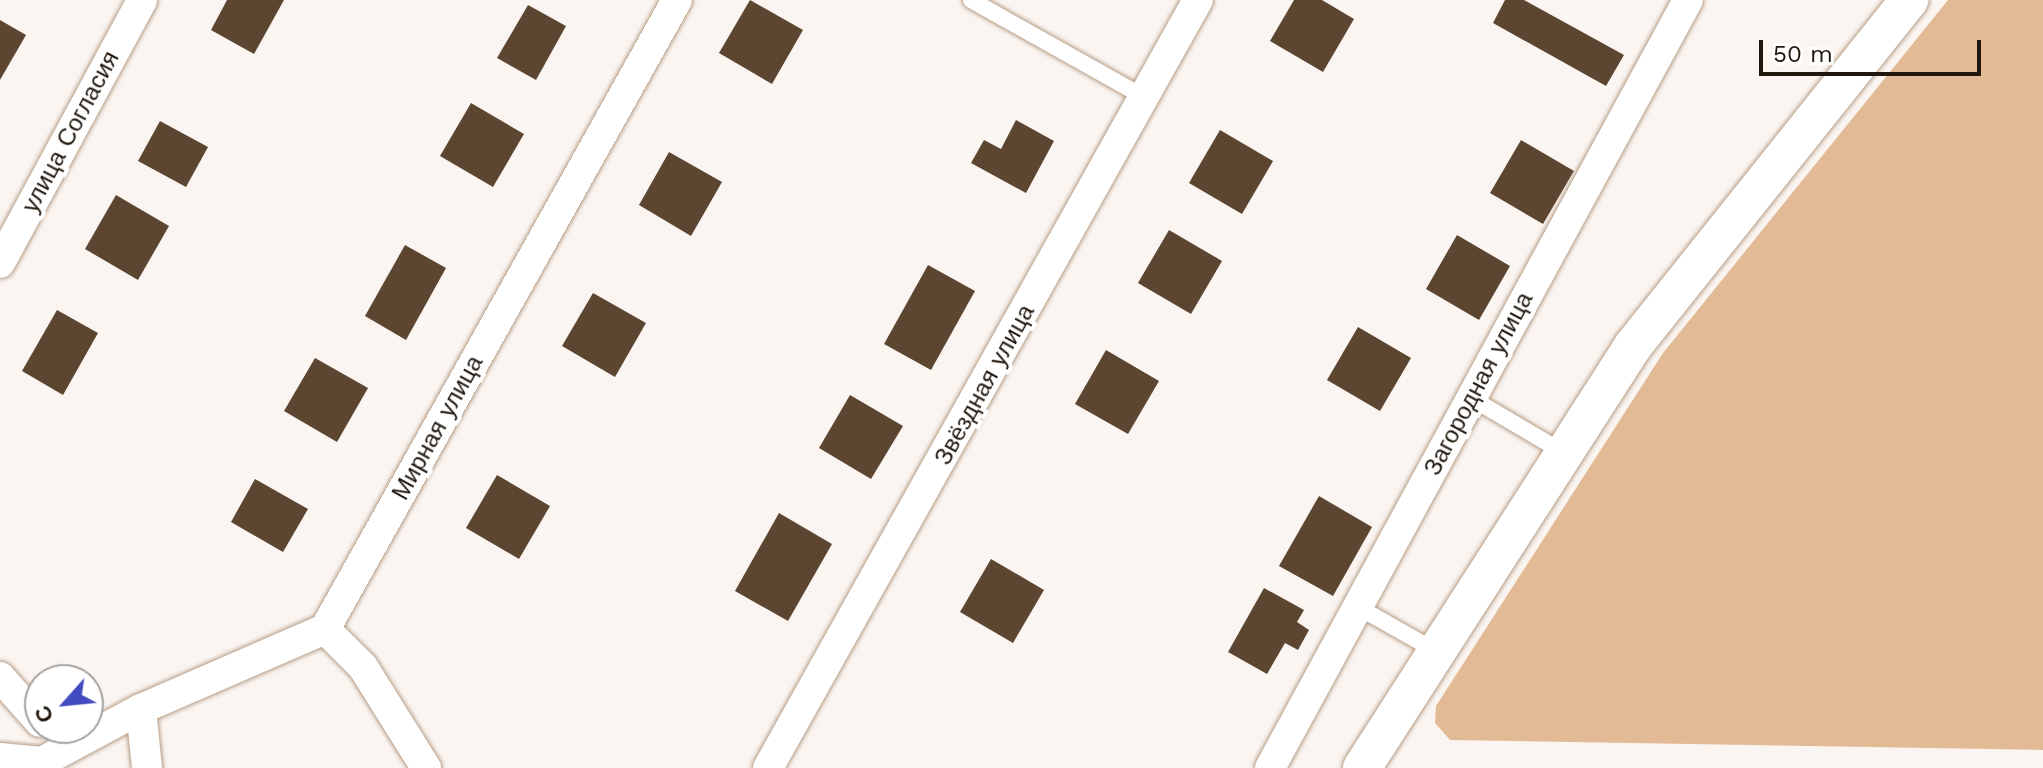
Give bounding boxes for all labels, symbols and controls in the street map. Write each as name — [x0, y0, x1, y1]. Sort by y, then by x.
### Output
scale bar — [1763, 24, 1985, 74]
text: 50 m — [1773, 40, 1833, 68]
street label: улица Согласия — [16, 46, 126, 218]
street label: Загородная улица — [1419, 287, 1539, 481]
street label: Звёздная улица — [929, 300, 1041, 470]
street label: Мирная улица — [386, 351, 490, 505]
north arrow — [24, 664, 104, 744]
text: С — [29, 701, 59, 727]

